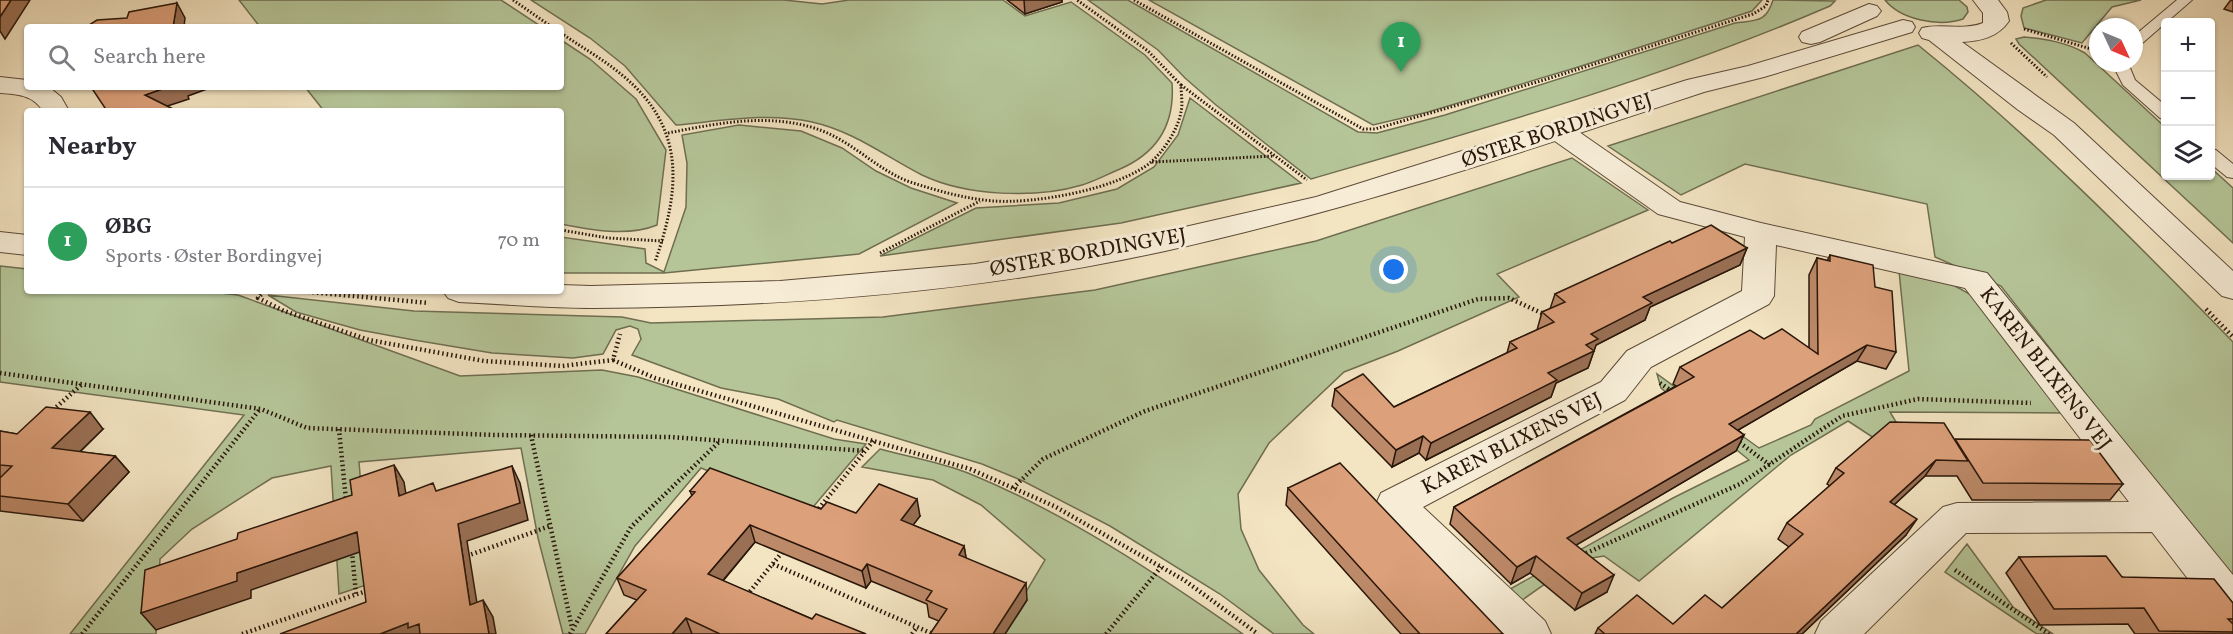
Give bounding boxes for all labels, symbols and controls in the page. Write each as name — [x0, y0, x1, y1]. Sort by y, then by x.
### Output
north arrow — [2089, 18, 2143, 72]
map controls — [2161, 18, 2215, 180]
button: + — [2161, 18, 2215, 72]
pin: 1 — [1382, 22, 1420, 72]
search box — [24, 24, 564, 90]
icon: search — [45, 41, 78, 74]
text: Search here — [93, 42, 206, 73]
button: − — [2161, 72, 2215, 126]
street label: ØSTER BORDINGVEJ — [1458, 86, 1656, 176]
button: layers — [2161, 126, 2215, 180]
text: Nearby — [48, 129, 137, 165]
text: ØBG — [105, 212, 152, 243]
street label: ØSTER BORDINGVEJ — [987, 221, 1189, 285]
text: 1 — [63, 227, 72, 255]
text: 70 m — [497, 227, 540, 255]
text: Sports · Øster Bordingvej — [105, 243, 322, 271]
your location — [1379, 255, 1408, 284]
street label: KAREN BLIXENS VEJ — [1972, 282, 2118, 457]
street label: KAREN BLIXENS VEJ — [1417, 386, 1607, 502]

